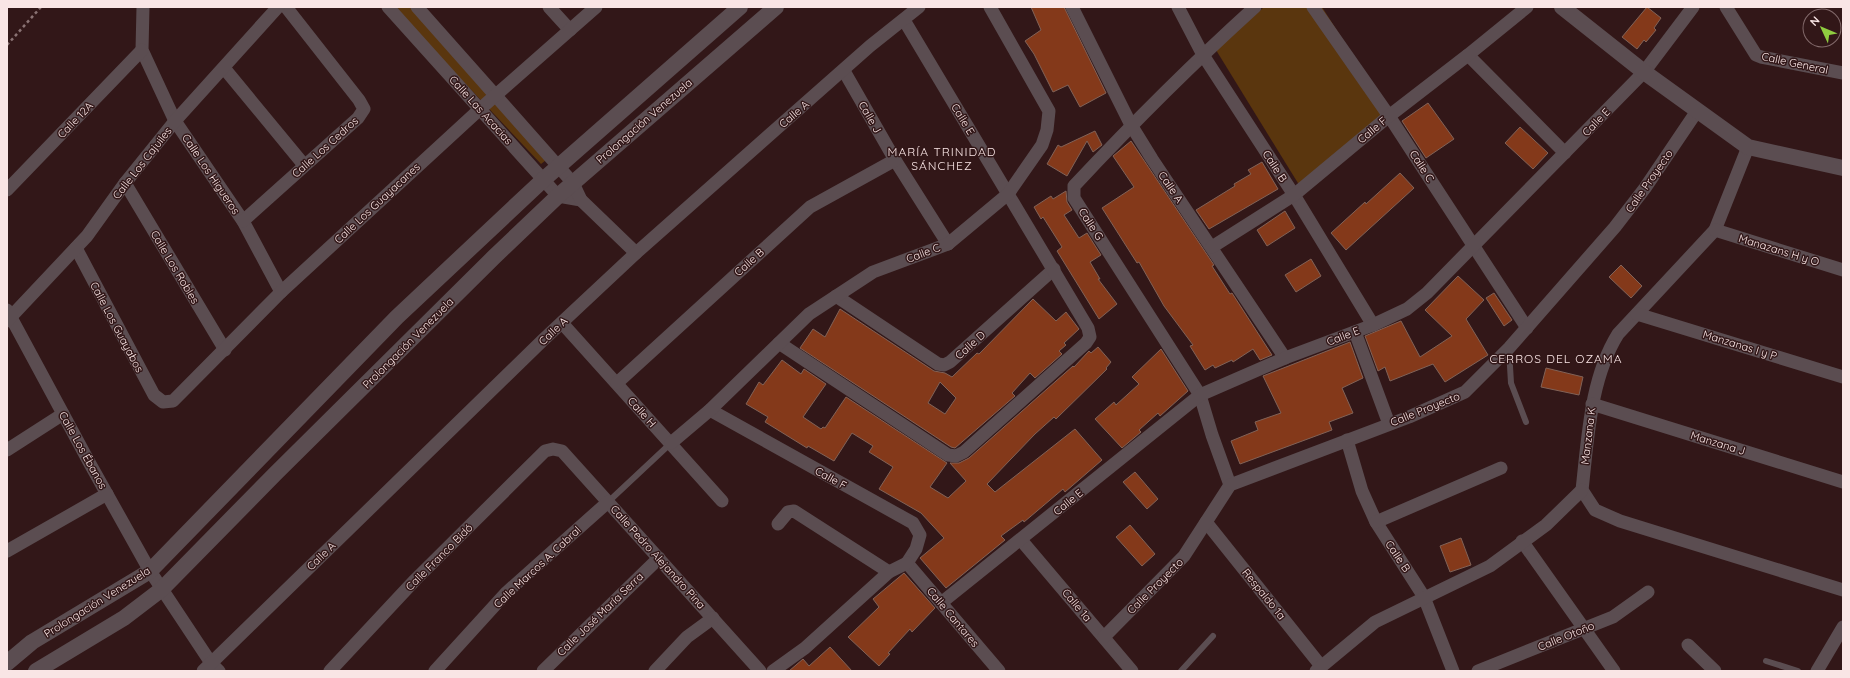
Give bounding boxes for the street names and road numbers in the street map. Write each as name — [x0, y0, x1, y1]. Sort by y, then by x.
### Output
street label: Calle General — [1760, 49, 1830, 77]
street label: Calle Las Acacias — [446, 73, 516, 147]
street label: Prolongación Venezuela — [593, 75, 695, 167]
street label: Calle A — [776, 97, 812, 131]
street label: Calle 12A — [54, 99, 96, 141]
street label: Calle J — [855, 99, 885, 135]
street label: Calle E — [948, 101, 978, 137]
street label: Calle E — [1579, 105, 1613, 139]
street label: Calle Los Cedros — [289, 114, 361, 180]
street label: Calle F — [1354, 114, 1390, 146]
street label: Calle Los Cajuiles — [109, 124, 175, 202]
street label: Calle Los Higueros — [179, 131, 243, 217]
street label: Calle B — [1260, 147, 1290, 185]
street label: Calle C — [1407, 147, 1437, 185]
street label: Calle Proyecto — [1622, 147, 1676, 215]
street label: Calle Los Guayacanes — [331, 160, 423, 246]
street label: Calle A — [1155, 169, 1187, 205]
street label: Calle G — [1075, 205, 1107, 243]
street label: Calle Los Robles — [148, 228, 202, 306]
street label: Manazans H y O — [1737, 231, 1821, 269]
street label: Calle C — [904, 240, 942, 266]
street label: Calle B — [731, 245, 767, 279]
street label: Calle Los Guayabos — [87, 279, 147, 375]
street label: Prolongación Venezuela — [360, 295, 456, 391]
street label: Calle A — [535, 314, 571, 348]
street label: Calle E — [1324, 323, 1362, 349]
street label: Manzanas I y P — [1701, 327, 1779, 363]
street label: Calle D — [952, 328, 988, 362]
street label: Calle Proyecto — [1388, 389, 1462, 429]
street label: Calle H — [625, 394, 659, 430]
street label: Manzana K — [1578, 407, 1598, 465]
street label: Calle Los Ébanos — [56, 409, 110, 491]
street label: Manzana J — [1689, 428, 1747, 458]
street label: Calle F — [813, 464, 849, 492]
street label: Calle E — [1050, 486, 1086, 518]
street label: Calle Pedro Alejandro Pina — [608, 502, 708, 612]
street label: Calle Franco Bidó — [402, 520, 476, 594]
street label: Calle Marcos A. Cabral — [490, 523, 584, 611]
street label: Calle B — [1382, 537, 1414, 575]
street label: Calle A — [303, 539, 339, 573]
street label: Calle Proyecto — [1124, 555, 1186, 617]
street label: Prolongación Venezuela — [41, 563, 153, 641]
street label: Respaldo 1a — [1239, 566, 1289, 622]
street label: Calle José María Serra — [554, 569, 646, 659]
street label: Calle Cantares — [924, 584, 982, 650]
street label: Calle 1a — [1059, 586, 1095, 624]
street label: Calle Otoño — [1536, 618, 1597, 654]

